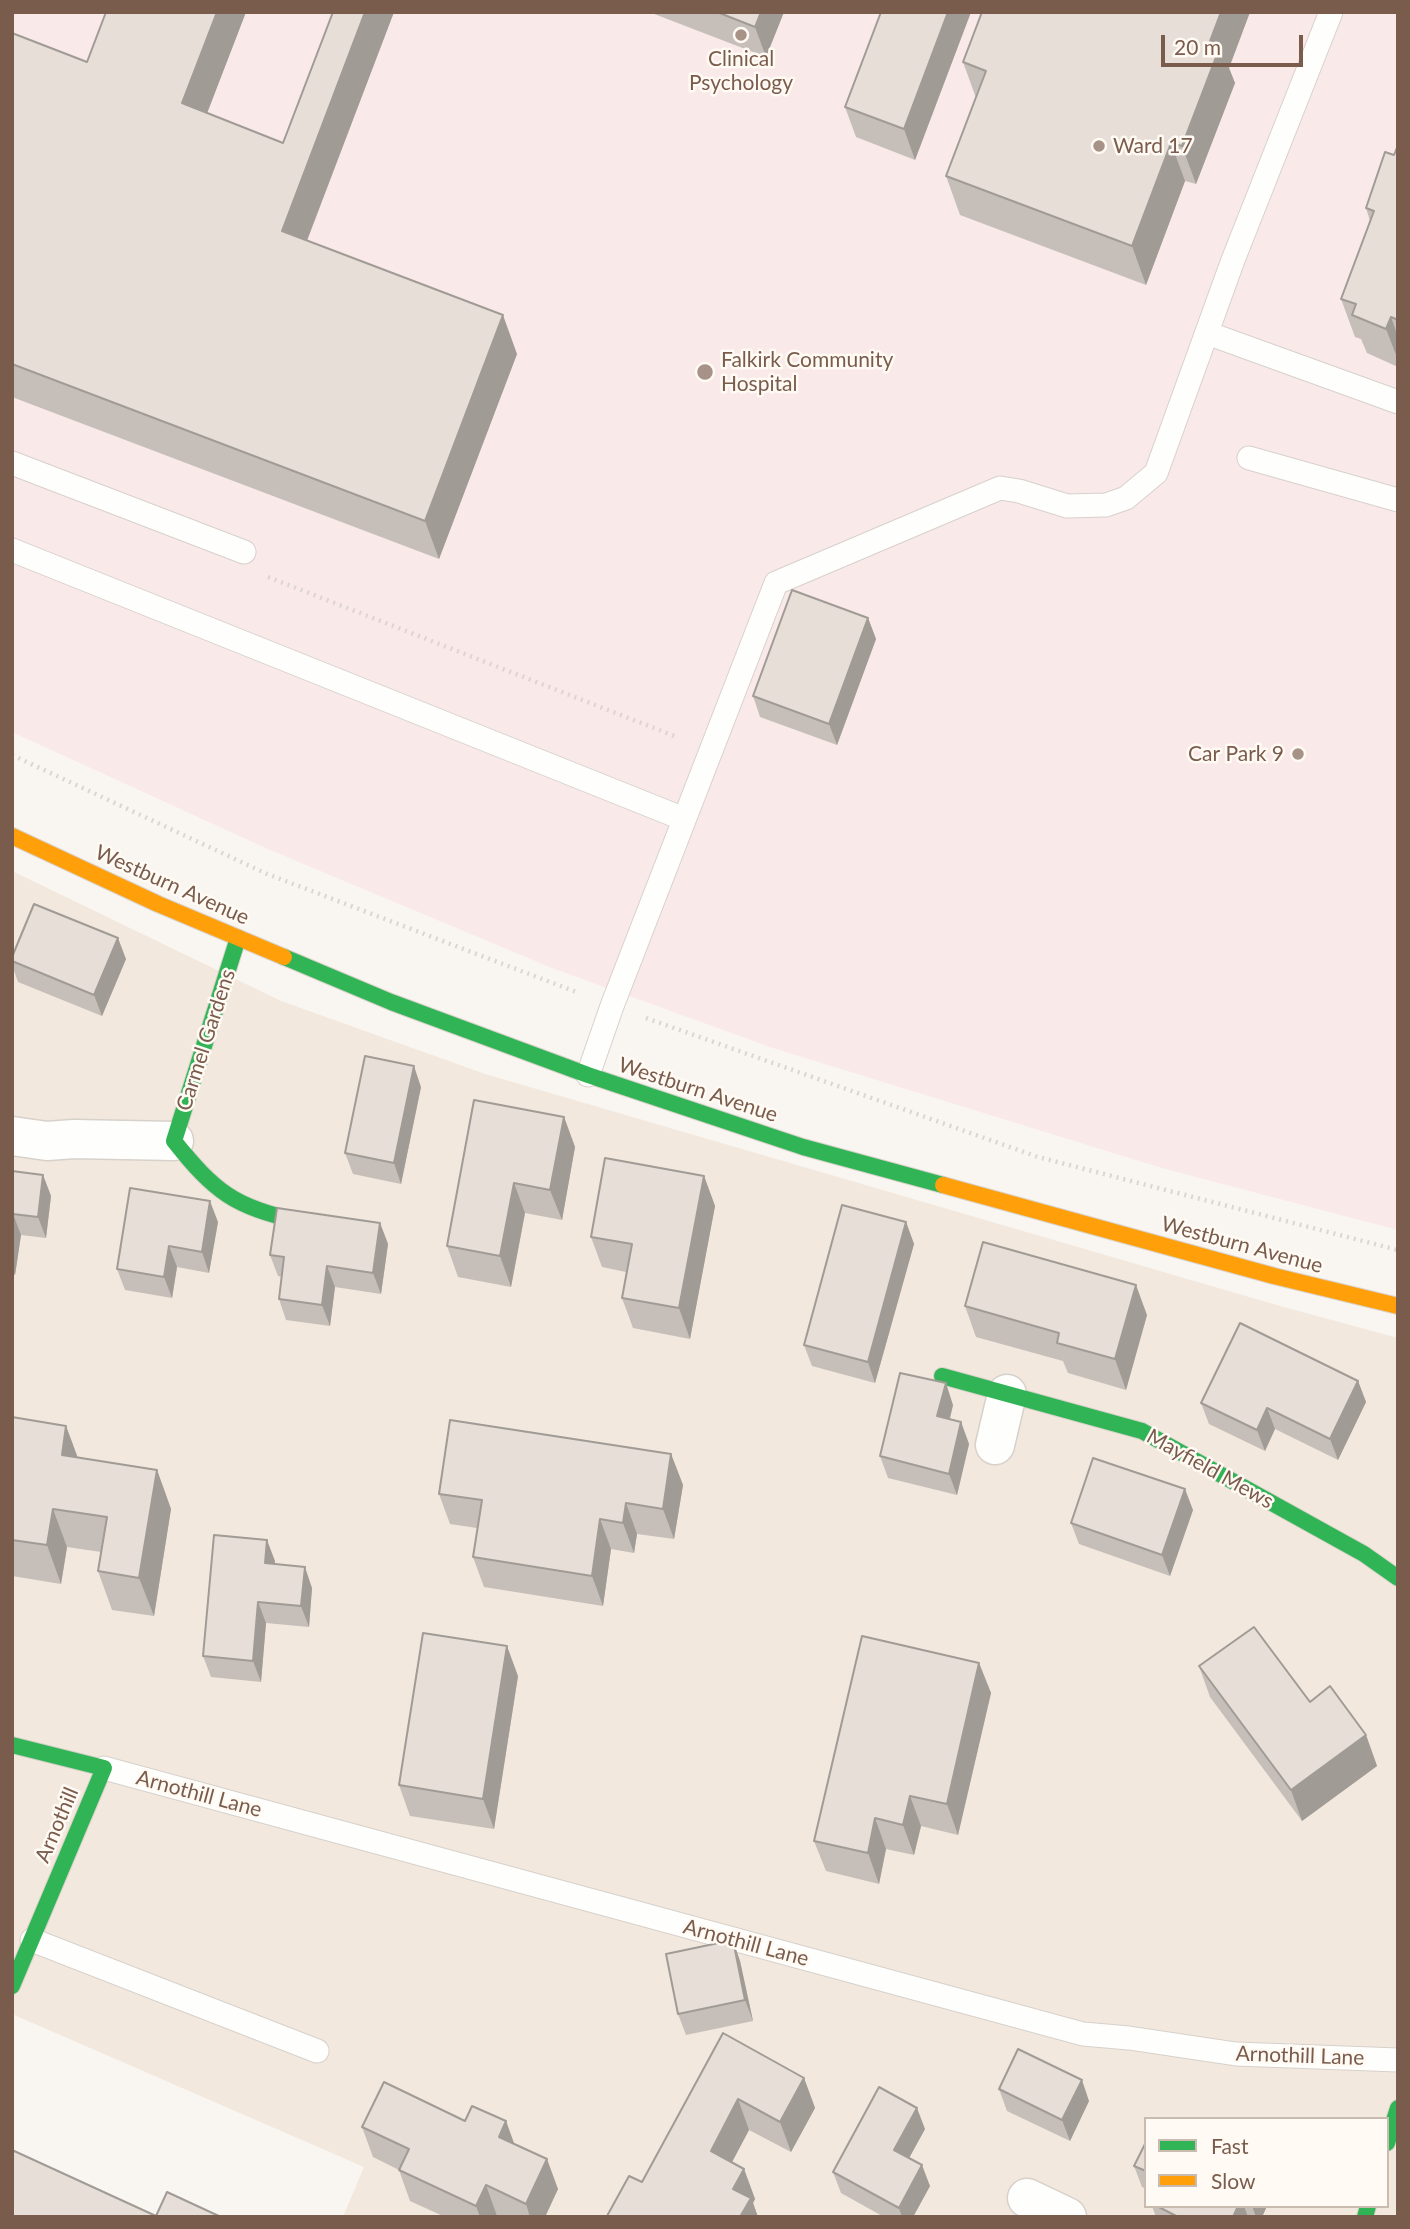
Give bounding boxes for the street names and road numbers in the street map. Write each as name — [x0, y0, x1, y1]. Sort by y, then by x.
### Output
street label: Westburn Avenue — [91, 840, 253, 930]
street label: Carmel Gardens — [171, 966, 241, 1114]
street label: Westburn Avenue — [615, 1052, 781, 1128]
street label: Westburn Avenue — [1159, 1211, 1325, 1279]
street label: Mayfield Mews — [1142, 1424, 1278, 1514]
street label: Arnothill Lane — [134, 1765, 264, 1823]
street label: Arnothill — [30, 1784, 84, 1866]
street label: Arnothill Lane — [681, 1914, 811, 1972]
street label: Arnothill Lane — [1235, 2041, 1365, 2071]

